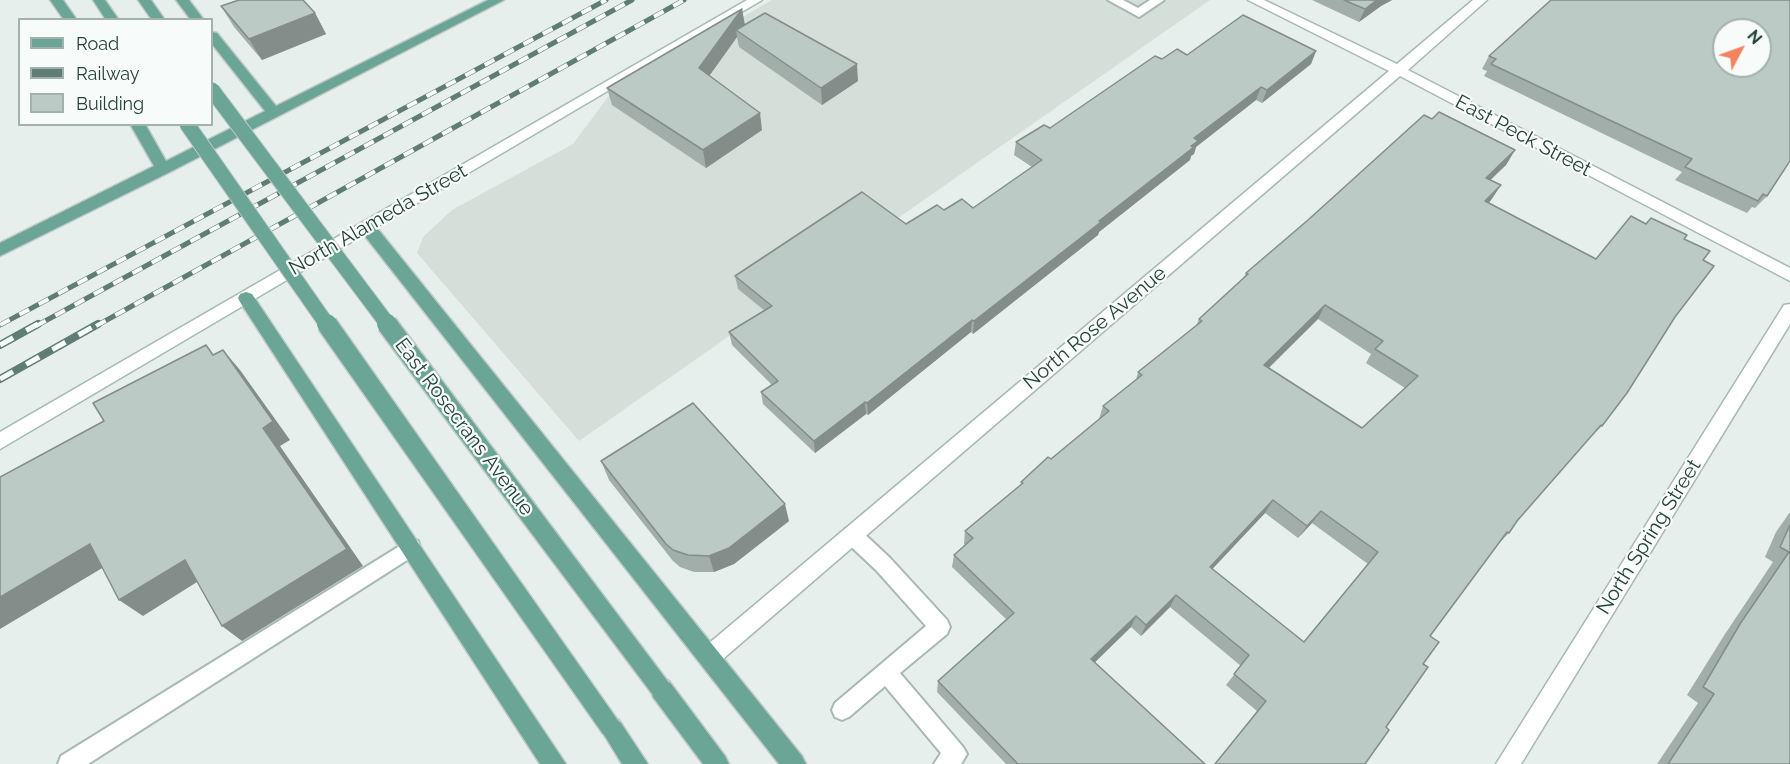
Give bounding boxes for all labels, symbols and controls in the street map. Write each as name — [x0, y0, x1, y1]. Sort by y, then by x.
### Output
legend — [18, 18, 213, 126]
north arrow — [1712, 18, 1772, 78]
text: N — [1743, 26, 1766, 48]
text: Road — [76, 33, 119, 54]
text: Railway — [76, 63, 140, 84]
street label: East Peck Street — [1451, 90, 1595, 182]
text: Building — [76, 93, 144, 114]
street label: North Alameda Street — [285, 159, 471, 281]
street label: North Rose Avenue — [1019, 261, 1171, 395]
street label: East Rosecrans Avenue — [389, 334, 539, 520]
street label: North Spring Street — [1592, 455, 1706, 619]

